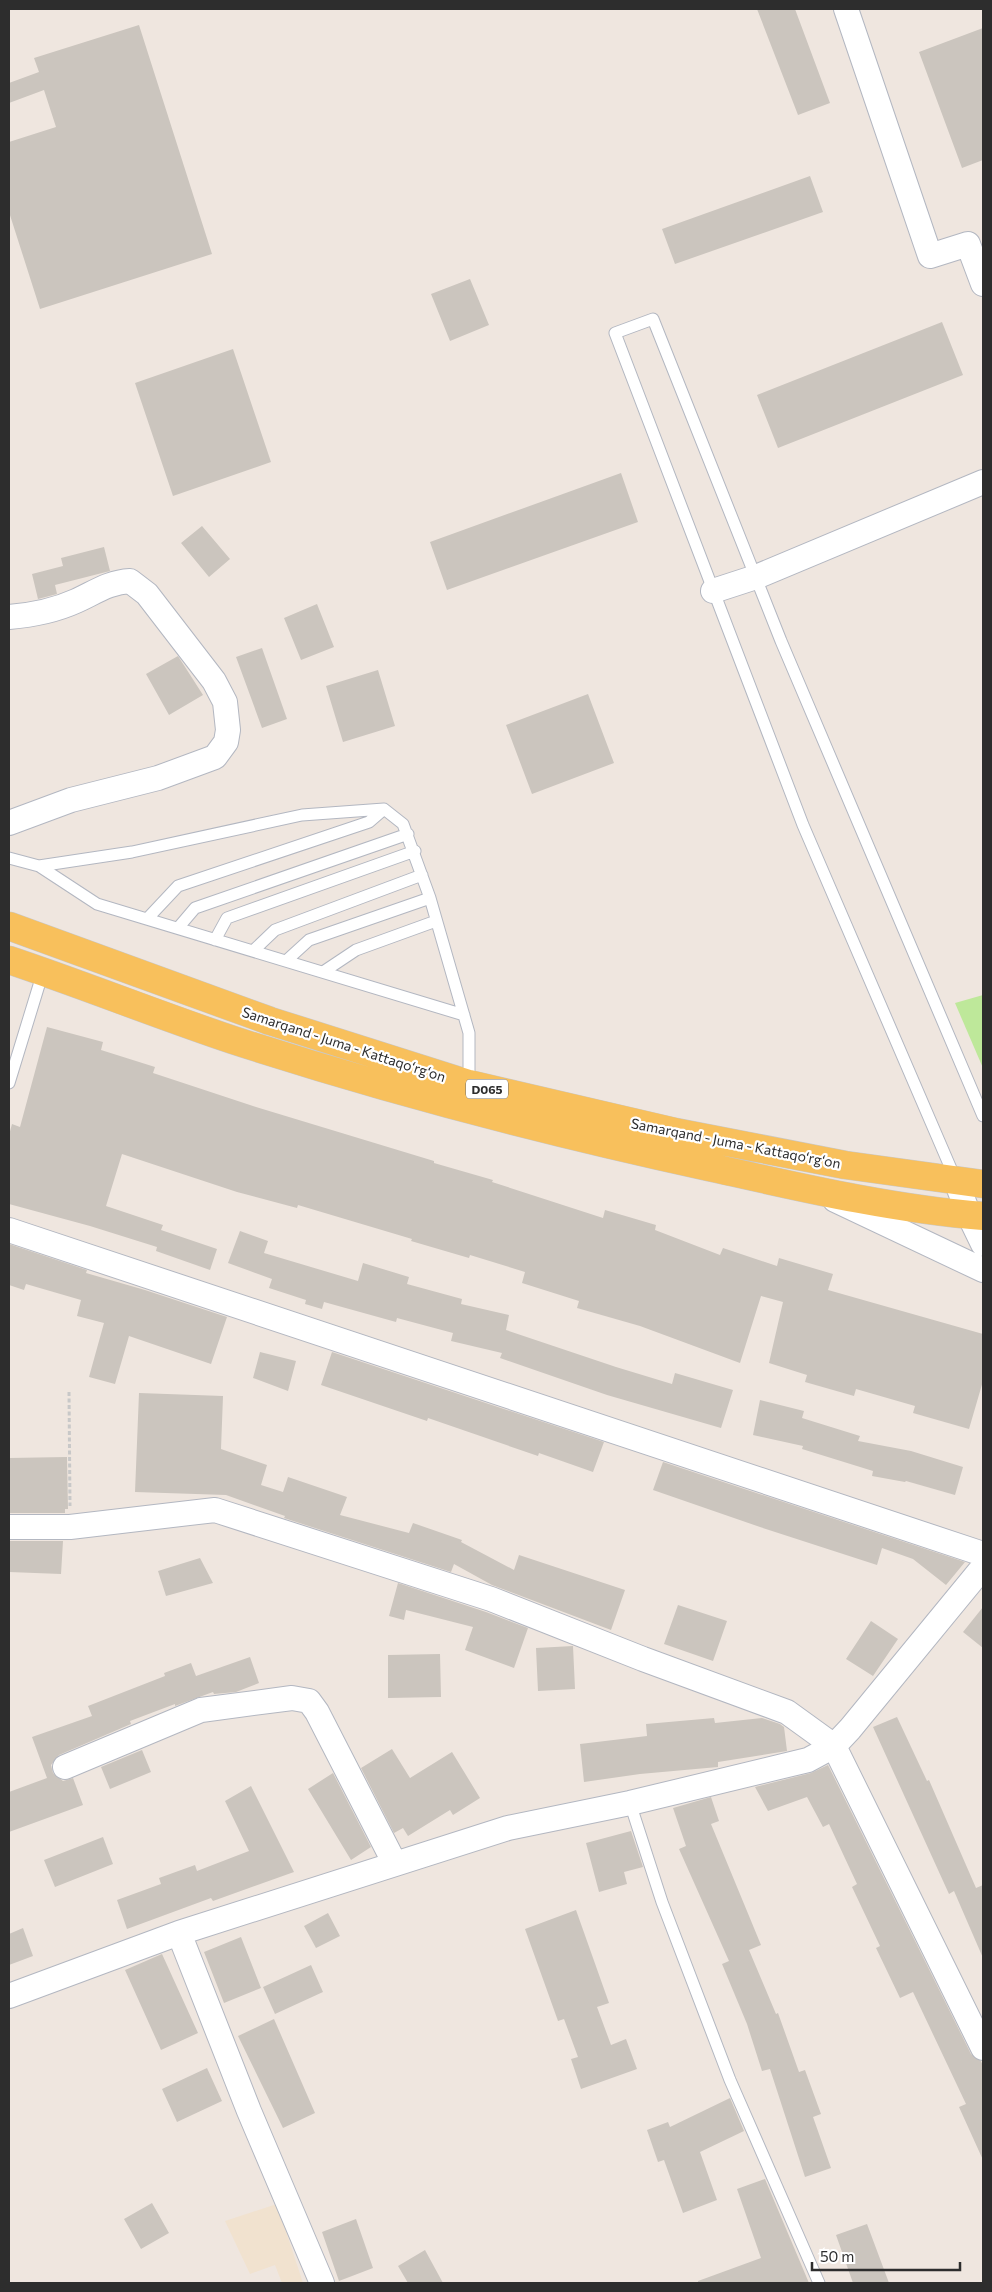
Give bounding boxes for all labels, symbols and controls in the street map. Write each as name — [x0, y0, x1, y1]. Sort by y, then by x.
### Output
street label: Samarqand - Juma - Kattaqo‘rg‘on — [240, 1003, 448, 1085]
road number: D065 — [466, 1080, 508, 1098]
street label: Samarqand - Juma - Kattaqo‘rg‘on — [630, 1114, 842, 1172]
scale bar — [812, 2240, 960, 2272]
text: 50 m — [820, 2247, 854, 2265]

